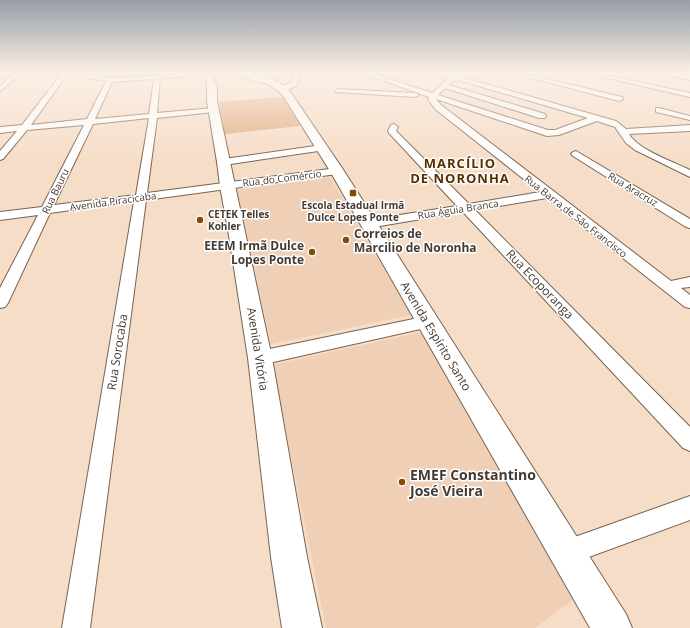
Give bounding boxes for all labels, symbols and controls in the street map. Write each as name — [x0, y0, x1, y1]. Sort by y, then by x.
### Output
district label: MARCÍLIO DE NORONHA — [410, 154, 510, 187]
street label: Rua Bauru — [38, 166, 72, 216]
street label: Rua do Comércio — [242, 166, 322, 190]
street label: Rua Aracruz — [605, 169, 661, 210]
street label: Rua Barra de São Francisco — [522, 172, 630, 260]
street label: Avenida Piracicaba — [69, 188, 157, 214]
marker: Escola Estadual Irmã Dulce Lopes Ponte — [348, 188, 358, 198]
street label: Rua Águia Branca — [417, 196, 499, 222]
place label: Escola Estadual Irmã Dulce Lopes Ponte — [302, 198, 404, 224]
place label: CETEK Telles Kohler — [208, 207, 269, 233]
marker: CETEK Telles Kohler — [195, 215, 205, 225]
place label: Correios de Marcilio de Noronha — [354, 225, 477, 256]
marker: Correios de Marcilio de Noronha — [341, 235, 351, 245]
place label: EEEM Irmã Dulce Lopes Ponte — [204, 237, 304, 268]
street label: Rua Ecoporanga — [502, 245, 578, 323]
marker: EEEM Irmã Dulce Lopes Ponte — [307, 247, 317, 257]
street label: Avenida Espírito Santo — [396, 278, 476, 394]
street label: Avenida Vitória — [243, 306, 273, 392]
street label: Rua Sorocaba — [103, 313, 131, 391]
place label: EMEF Constantino José Vieira — [408, 465, 536, 500]
marker: EMEF Constantino José Vieira — [397, 477, 407, 487]

